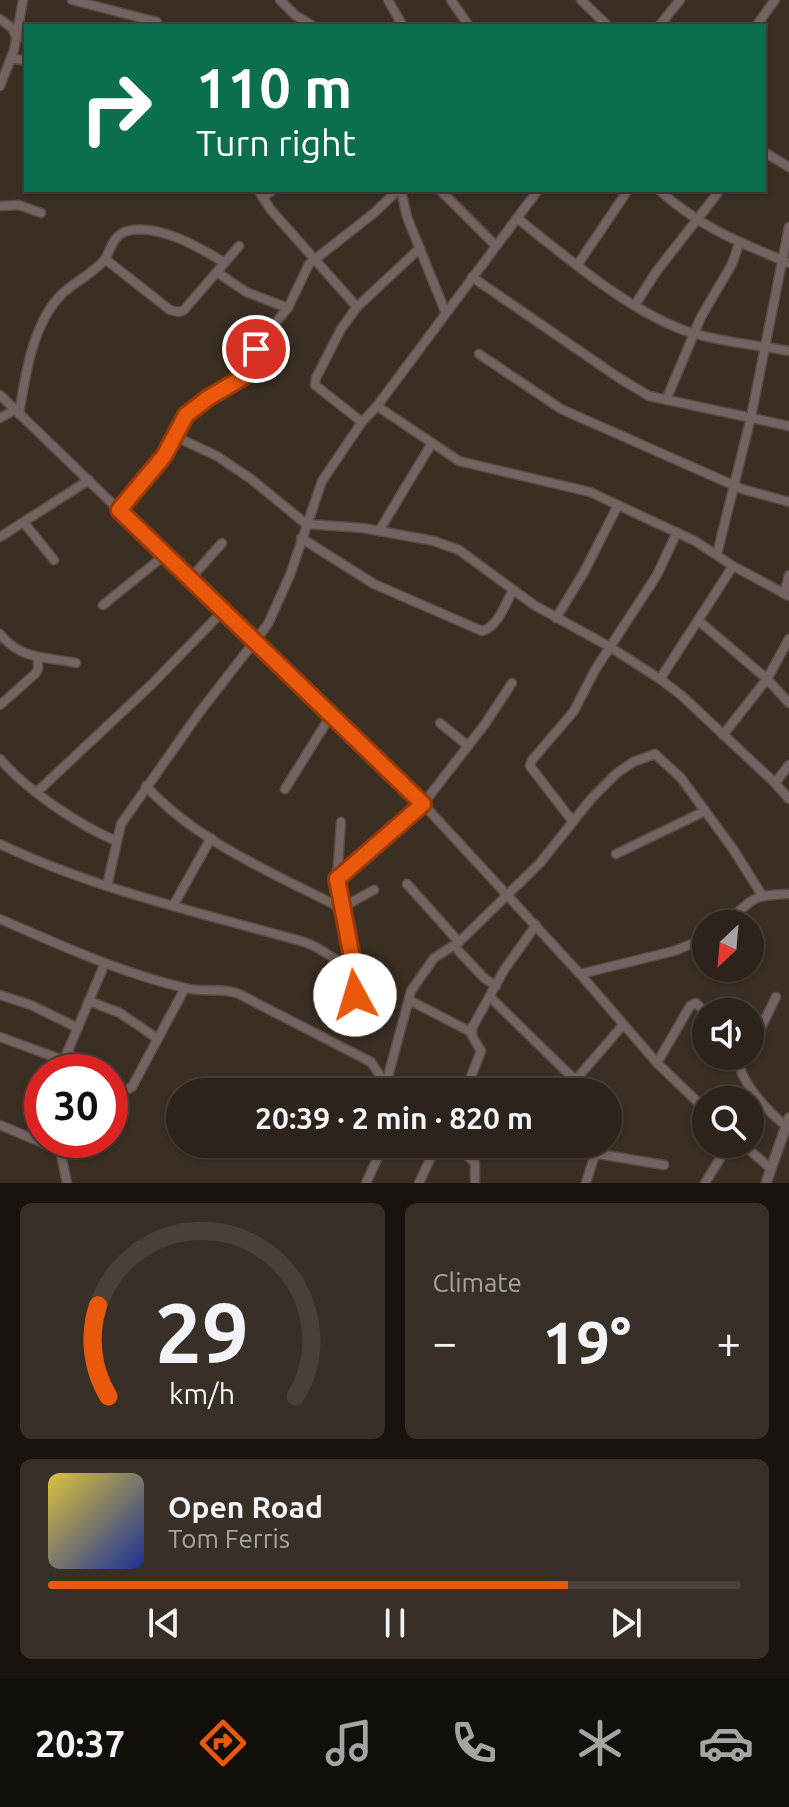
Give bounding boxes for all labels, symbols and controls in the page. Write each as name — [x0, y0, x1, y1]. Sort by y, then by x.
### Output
icon: right — [64, 56, 168, 160]
text: 110 m — [196, 56, 352, 119]
text: Turn right — [196, 122, 356, 163]
pin — [222, 315, 290, 383]
icon: arrive — [234, 327, 278, 371]
north arrow — [692, 910, 764, 982]
map controls — [692, 910, 764, 1158]
position arrow — [313, 953, 397, 1037]
button: sound — [692, 998, 764, 1070]
speed limit sign: 30 — [24, 1054, 128, 1158]
button: search — [692, 1086, 764, 1158]
text: 20:39 · 2 min · 820 m — [255, 1101, 533, 1135]
text: Climate — [433, 1268, 522, 1297]
text: 29 — [155, 1285, 249, 1379]
text: 19° — [542, 1308, 631, 1375]
text: − — [433, 1317, 457, 1366]
text: + — [716, 1317, 741, 1366]
text: km/h — [169, 1377, 235, 1409]
text: Open Road — [168, 1490, 323, 1524]
text: Tom Ferris — [168, 1524, 290, 1553]
icon: previous — [142, 1601, 186, 1645]
icon: pause — [373, 1601, 417, 1645]
icon: next — [604, 1601, 648, 1645]
icon: directions — [195, 1715, 251, 1771]
icon: music — [321, 1715, 377, 1771]
icon: phone — [446, 1715, 502, 1771]
icon: climate — [572, 1715, 628, 1771]
icon: car — [698, 1715, 754, 1771]
text: 20:37 — [35, 1723, 125, 1764]

